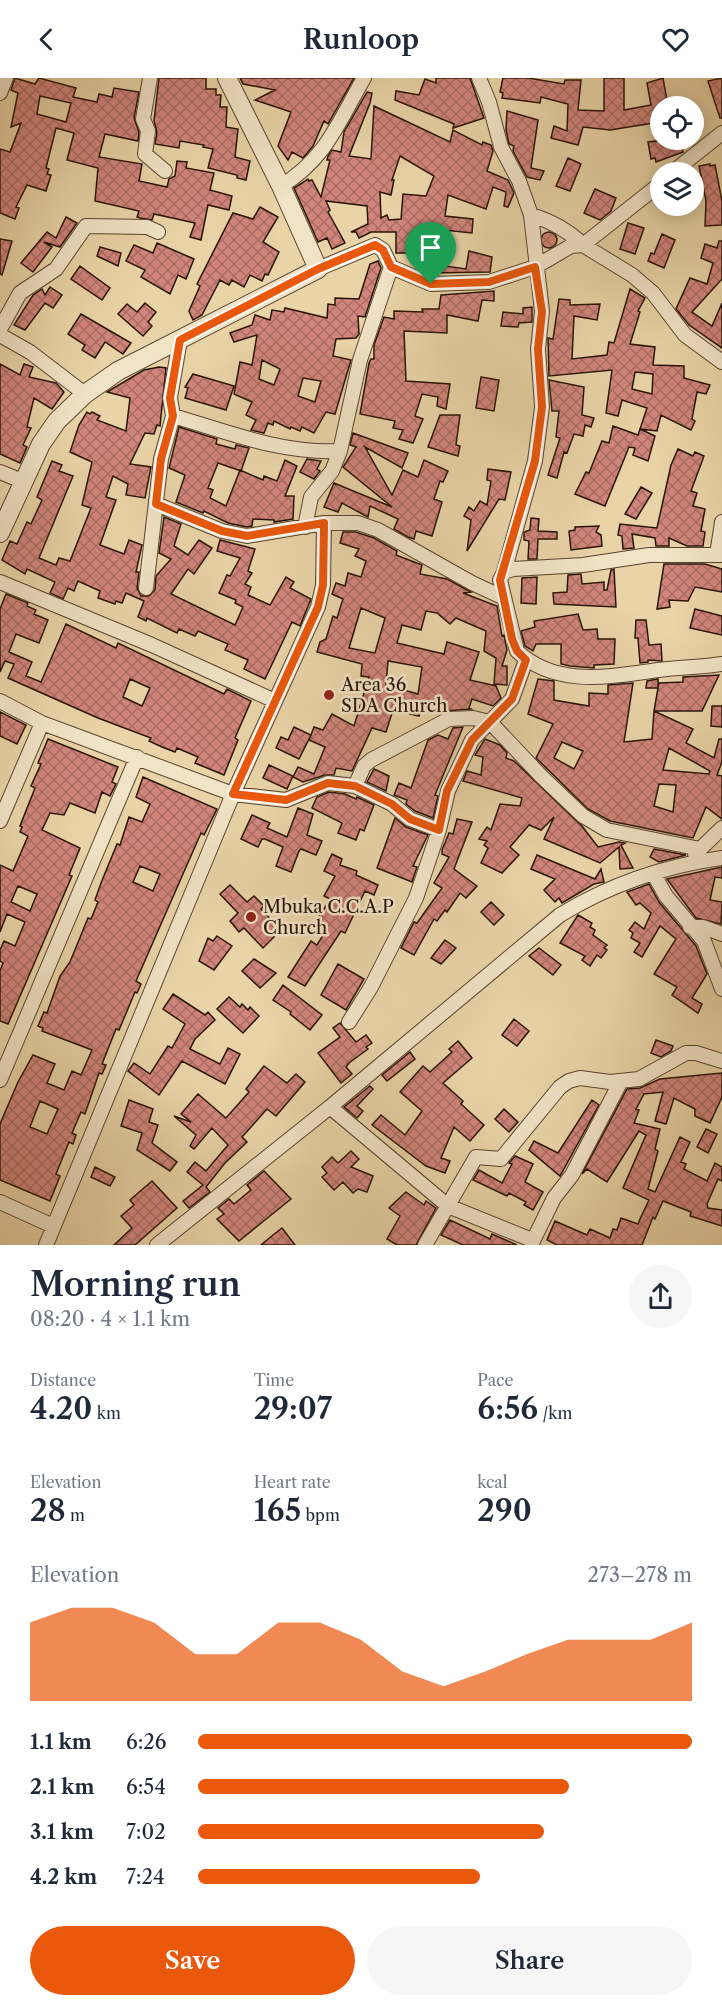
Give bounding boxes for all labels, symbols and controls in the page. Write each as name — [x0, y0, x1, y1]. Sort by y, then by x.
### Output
icon: back — [30, 23, 63, 56]
text: Runloop — [303, 23, 419, 56]
icon: heart — [659, 23, 692, 56]
map controls — [650, 96, 704, 216]
button: locate — [650, 96, 704, 150]
button: layers — [650, 162, 704, 216]
pin — [405, 222, 456, 284]
icon: arrive — [414, 231, 447, 264]
place label: Area 36 SDA Church — [340, 674, 448, 717]
marker: Area 36 SDA Church — [322, 688, 336, 702]
place label: Mbuka C.C.A.P Church — [263, 896, 394, 939]
marker: Mbuka C.C.A.P Church — [244, 910, 258, 924]
text: Morning run — [30, 1264, 241, 1305]
button: share — [629, 1265, 692, 1328]
text: 08:20 · 4 × 1.1 km — [30, 1307, 190, 1331]
text: Distance — [30, 1370, 96, 1390]
text: Time — [254, 1370, 294, 1390]
text: Pace — [477, 1370, 513, 1390]
text: 4.20 — [30, 1390, 92, 1427]
text: 29:07 — [254, 1390, 332, 1427]
text: 6:56 — [477, 1390, 538, 1427]
text: km — [92, 1403, 121, 1423]
text: /km — [538, 1403, 572, 1423]
text: Elevation — [30, 1472, 101, 1492]
text: Heart rate — [254, 1472, 331, 1492]
text: kcal — [477, 1472, 508, 1492]
text: 28 — [30, 1492, 66, 1529]
text: 165 — [254, 1492, 301, 1529]
text: 290 — [477, 1492, 532, 1529]
text: m — [66, 1505, 85, 1525]
text: bpm — [301, 1505, 340, 1525]
text: Elevation — [30, 1563, 119, 1587]
text: 273–278 m — [588, 1563, 692, 1587]
text: 1.1 km — [30, 1730, 92, 1754]
text: 6:26 — [126, 1730, 167, 1754]
text: 2.1 km — [30, 1775, 94, 1799]
text: 6:54 — [126, 1775, 166, 1799]
text: 3.1 km — [30, 1820, 94, 1844]
text: 7:02 — [126, 1820, 166, 1844]
text: 4.2 km — [30, 1865, 97, 1889]
text: 7:24 — [126, 1865, 165, 1889]
button: Save — [30, 1926, 355, 1995]
button: Share — [367, 1926, 692, 1995]

